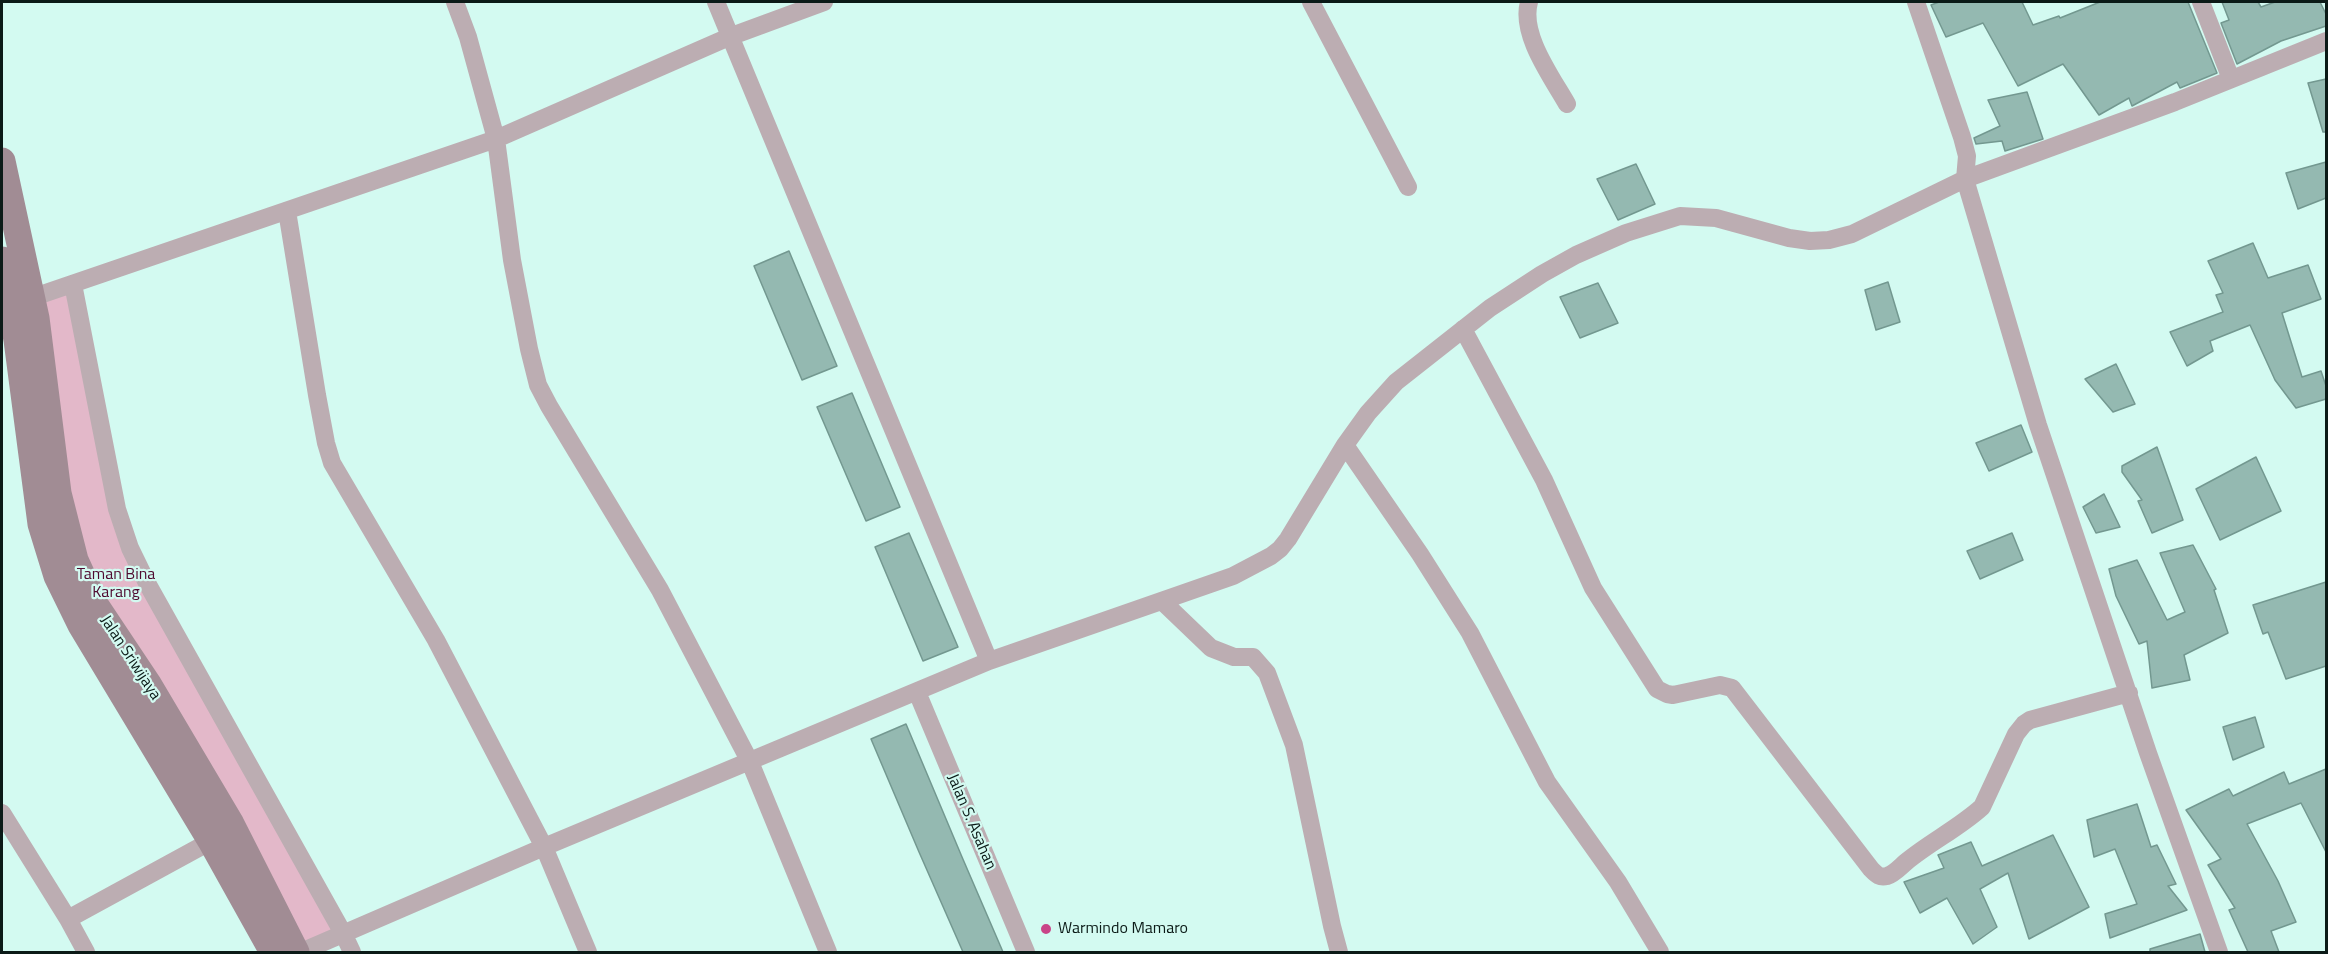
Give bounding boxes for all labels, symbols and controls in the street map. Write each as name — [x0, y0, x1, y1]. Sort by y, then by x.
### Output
park label: Taman Bina Karang — [77, 565, 155, 603]
street label: Jalan Sriwijaya — [96, 612, 164, 704]
street label: Jalan S. Asahan — [942, 771, 1000, 873]
place label: Warmindo Mamaro — [1058, 919, 1188, 939]
marker: Warmindo Mamaro — [1039, 922, 1053, 936]

